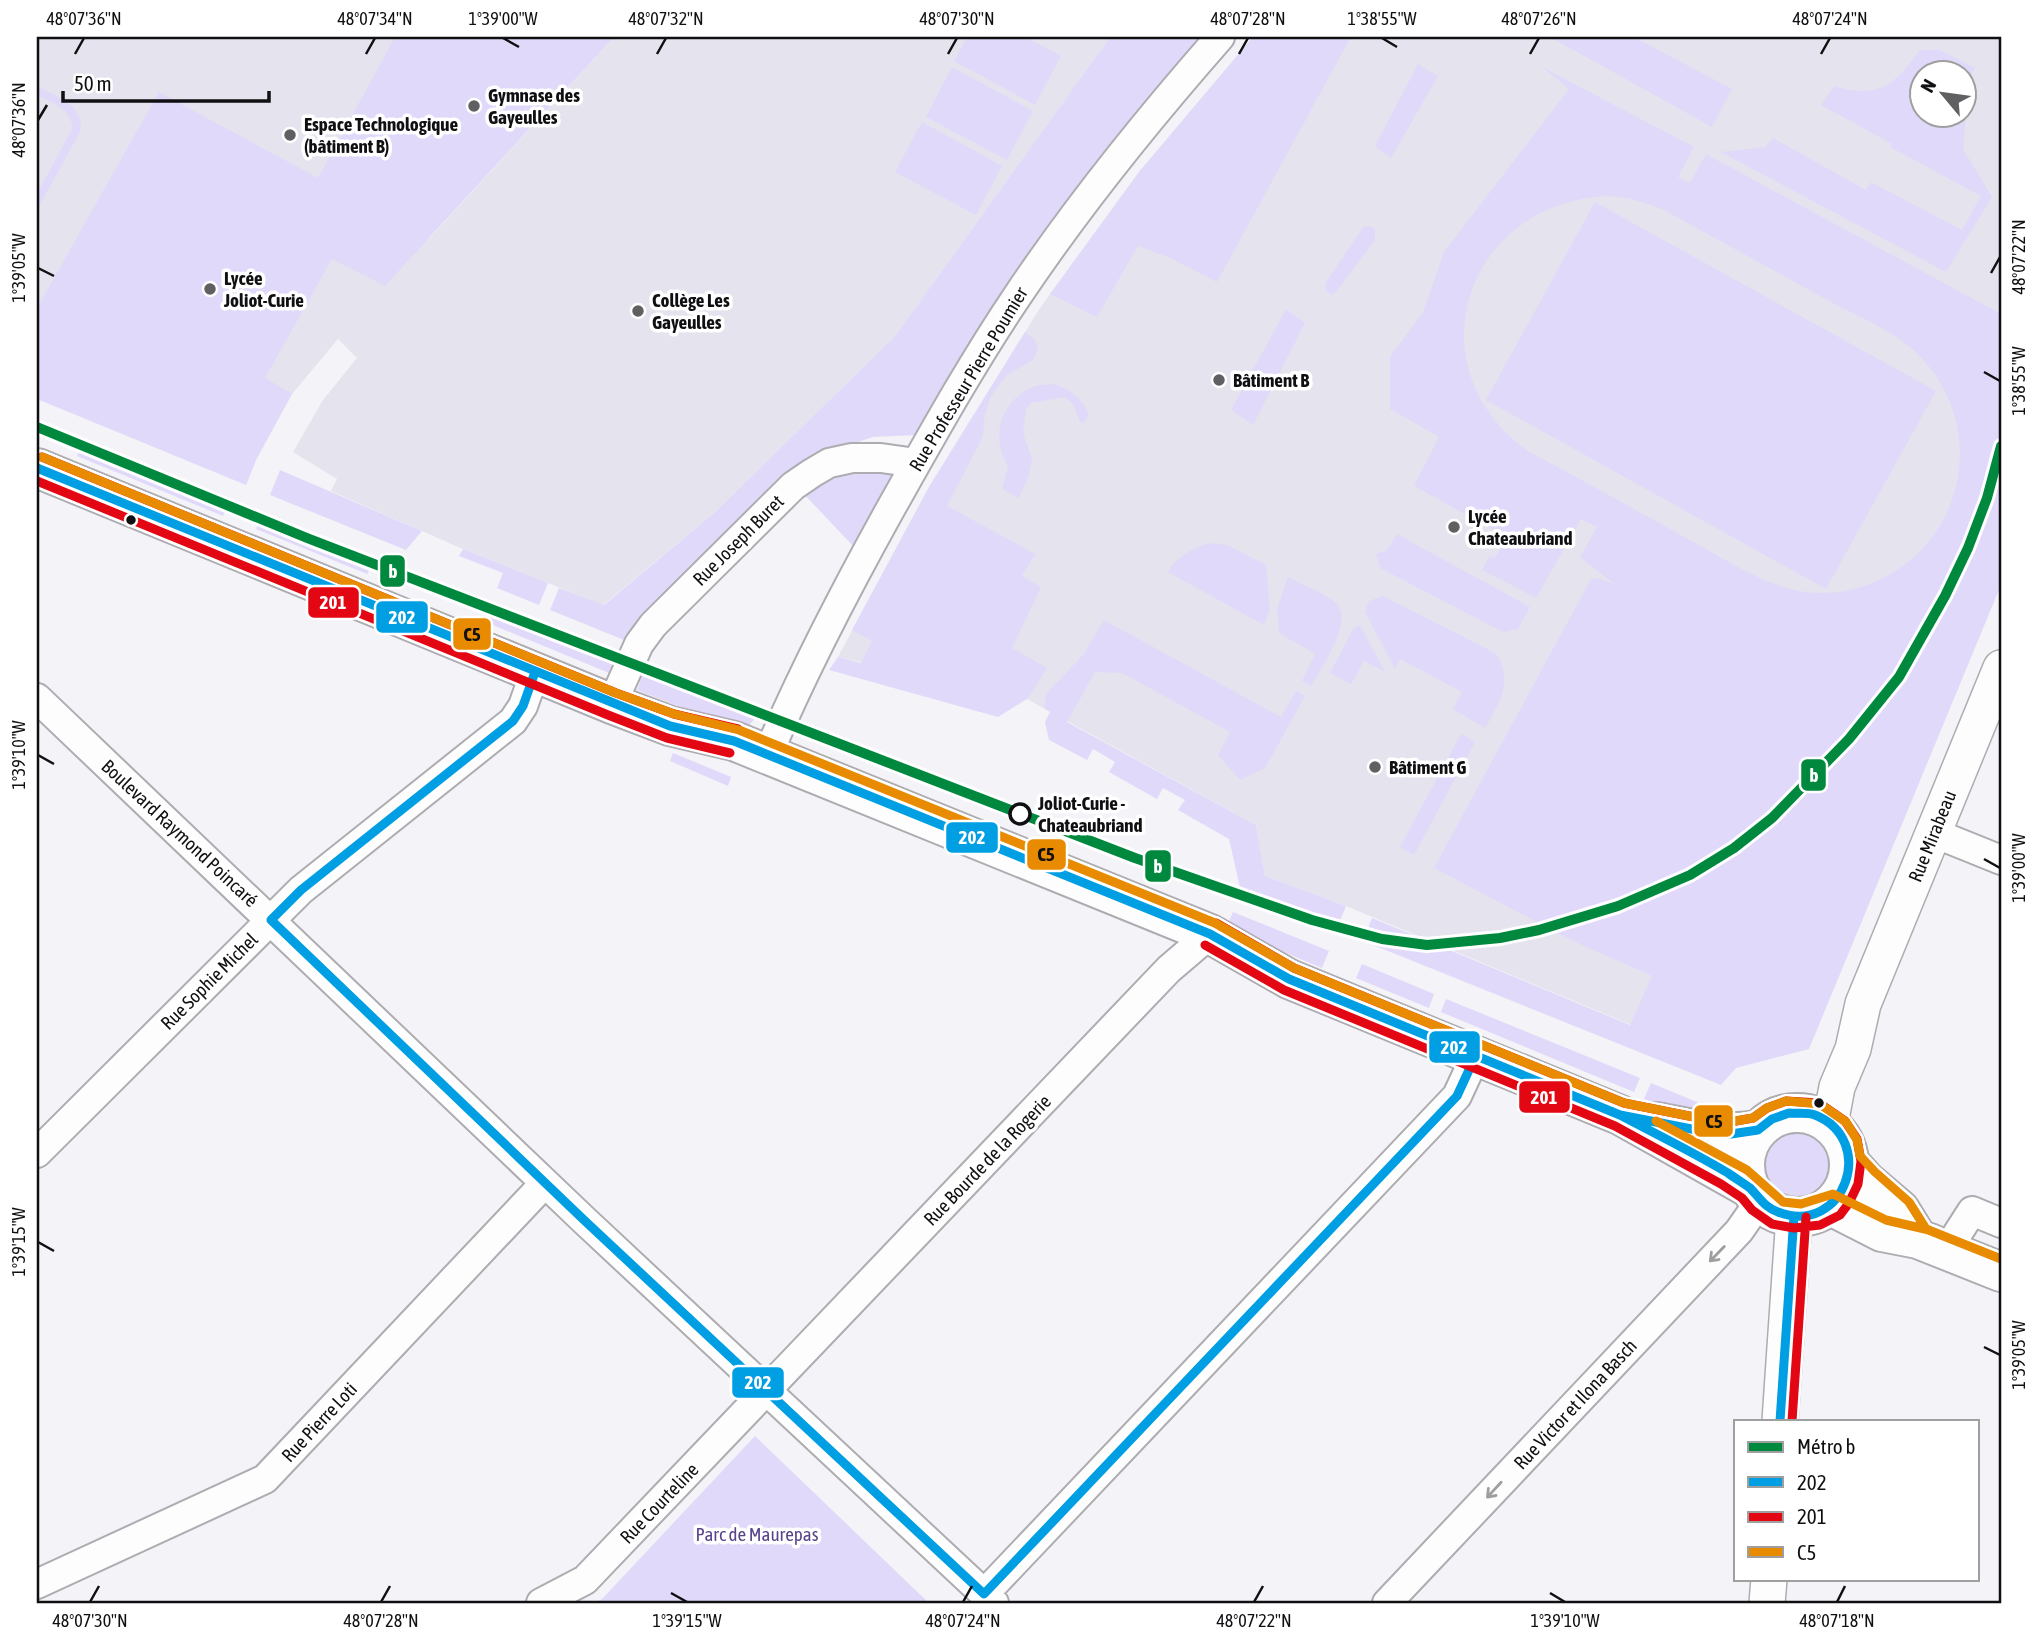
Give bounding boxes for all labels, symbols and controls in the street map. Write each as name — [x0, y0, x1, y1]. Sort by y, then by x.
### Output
text: 48°07'36"N — [46, 8, 122, 29]
text: 48°07'34"N — [337, 8, 413, 29]
text: 1°39'00"W — [468, 8, 538, 29]
text: 48°07'32"N — [628, 8, 704, 29]
text: 48°07'30"N — [919, 8, 995, 29]
text: 48°07'28"N — [1210, 8, 1286, 29]
text: 1°38'55"W — [1347, 8, 1417, 29]
text: 48°07'26"N — [1501, 8, 1577, 29]
text: 48°07'24"N — [1792, 8, 1868, 29]
scale bar — [63, 60, 270, 104]
north arrow — [1909, 60, 1979, 130]
text: 50 m — [74, 71, 112, 95]
text: N — [1916, 76, 1940, 96]
text: 48°07'36"N — [8, 82, 29, 158]
place label: Gymnase des Gayeulles — [488, 84, 580, 128]
marker: Gymnase des Gayeulles — [466, 98, 482, 114]
place label: Espace Technologique (bâtiment B) — [304, 113, 459, 157]
marker: Espace Technologique (bâtiment B) — [282, 127, 298, 143]
text: 48°07'22"N — [2008, 219, 2029, 295]
text: 1°39'05"W — [8, 233, 29, 303]
place label: Lycée Joliot-Curie — [223, 267, 304, 311]
marker: Lycée Joliot-Curie — [202, 281, 218, 297]
street label: Rue Professeur Pierre Poumier — [904, 283, 1032, 475]
place label: Collège Les Gayeulles — [652, 289, 730, 333]
marker: Collège Les Gayeulles — [630, 303, 646, 319]
text: 1°38'55"W — [2008, 346, 2029, 416]
place label: Bâtiment B — [1233, 369, 1309, 391]
marker: Bâtiment B — [1211, 372, 1227, 388]
street label: Rue Joseph Buret — [688, 490, 788, 590]
place label: Lycée Chateaubriand — [1468, 505, 1573, 549]
unlabelled marker — [124, 513, 138, 527]
marker: Lycée Chateaubriand — [1446, 519, 1462, 535]
line badge: b — [379, 554, 406, 588]
text: b — [388, 560, 398, 582]
line badge: 201 — [307, 586, 360, 619]
text: 201 — [320, 591, 346, 613]
line badge: 202 — [375, 600, 429, 634]
text: 202 — [389, 606, 415, 628]
line badge: C5 — [452, 617, 492, 651]
text: C5 — [463, 623, 481, 645]
text: 1°39'10"W — [8, 720, 29, 790]
street label: Boulevard Raymond Poincaré — [97, 755, 263, 911]
place label: Bâtiment G — [1389, 756, 1466, 778]
line badge: b — [1800, 758, 1827, 792]
marker: Bâtiment G — [1367, 759, 1383, 775]
text: b — [1809, 764, 1819, 786]
street label: Rue Mirabeau — [1904, 787, 1960, 885]
place label: Joliot-Curie - Chateaubriand — [1037, 792, 1143, 836]
marker: Joliot-Curie - Chateaubriand — [1009, 803, 1031, 825]
line badge: 202 — [945, 821, 999, 854]
text: 202 — [959, 826, 985, 848]
text: 1°39'00"W — [2008, 833, 2029, 903]
line badge: C5 — [1026, 838, 1067, 871]
text: C5 — [1037, 843, 1055, 865]
line badge: b — [1144, 849, 1172, 883]
text: b — [1153, 855, 1163, 877]
street label: Rue Sophie Michel — [156, 928, 262, 1034]
line badge: 202 — [1428, 1030, 1481, 1064]
text: 202 — [1441, 1036, 1467, 1058]
line badge: 201 — [1518, 1080, 1571, 1114]
text: 201 — [1531, 1086, 1557, 1108]
street label: Rue Bourde de la Rogerie — [919, 1090, 1055, 1230]
unlabelled marker — [1812, 1096, 1826, 1110]
line badge: C5 — [1693, 1104, 1734, 1138]
text: C5 — [1705, 1110, 1723, 1132]
text: 1°39'15"W — [8, 1207, 29, 1277]
one-way arrow — [1709, 1245, 1726, 1262]
text: 1°39'05"W — [2008, 1320, 2029, 1390]
street label: Rue Victor et Ilona Basch — [1509, 1334, 1641, 1474]
line badge: 202 — [731, 1366, 785, 1399]
text: 202 — [745, 1371, 771, 1393]
street label: Rue Pierre Loti — [277, 1378, 361, 1466]
legend — [1734, 1420, 1979, 1580]
text: Métro b — [1797, 1434, 1856, 1458]
street label: Rue Courteline — [615, 1458, 703, 1548]
text: 202 — [1797, 1470, 1827, 1494]
one-way arrow — [1485, 1481, 1502, 1498]
text: 201 — [1797, 1504, 1827, 1528]
park label: Parc de Maurepas — [696, 1523, 819, 1545]
text: C5 — [1797, 1540, 1816, 1564]
text: 48°07'30"N — [52, 1610, 128, 1631]
text: 48°07'28"N — [343, 1610, 419, 1631]
text: 1°39'15"W — [652, 1610, 722, 1631]
text: 48°07'24"N — [925, 1610, 1001, 1631]
text: 48°07'22"N — [1216, 1610, 1292, 1631]
text: 1°39'10"W — [1530, 1610, 1600, 1631]
text: 48°07'18"N — [1799, 1610, 1875, 1631]

